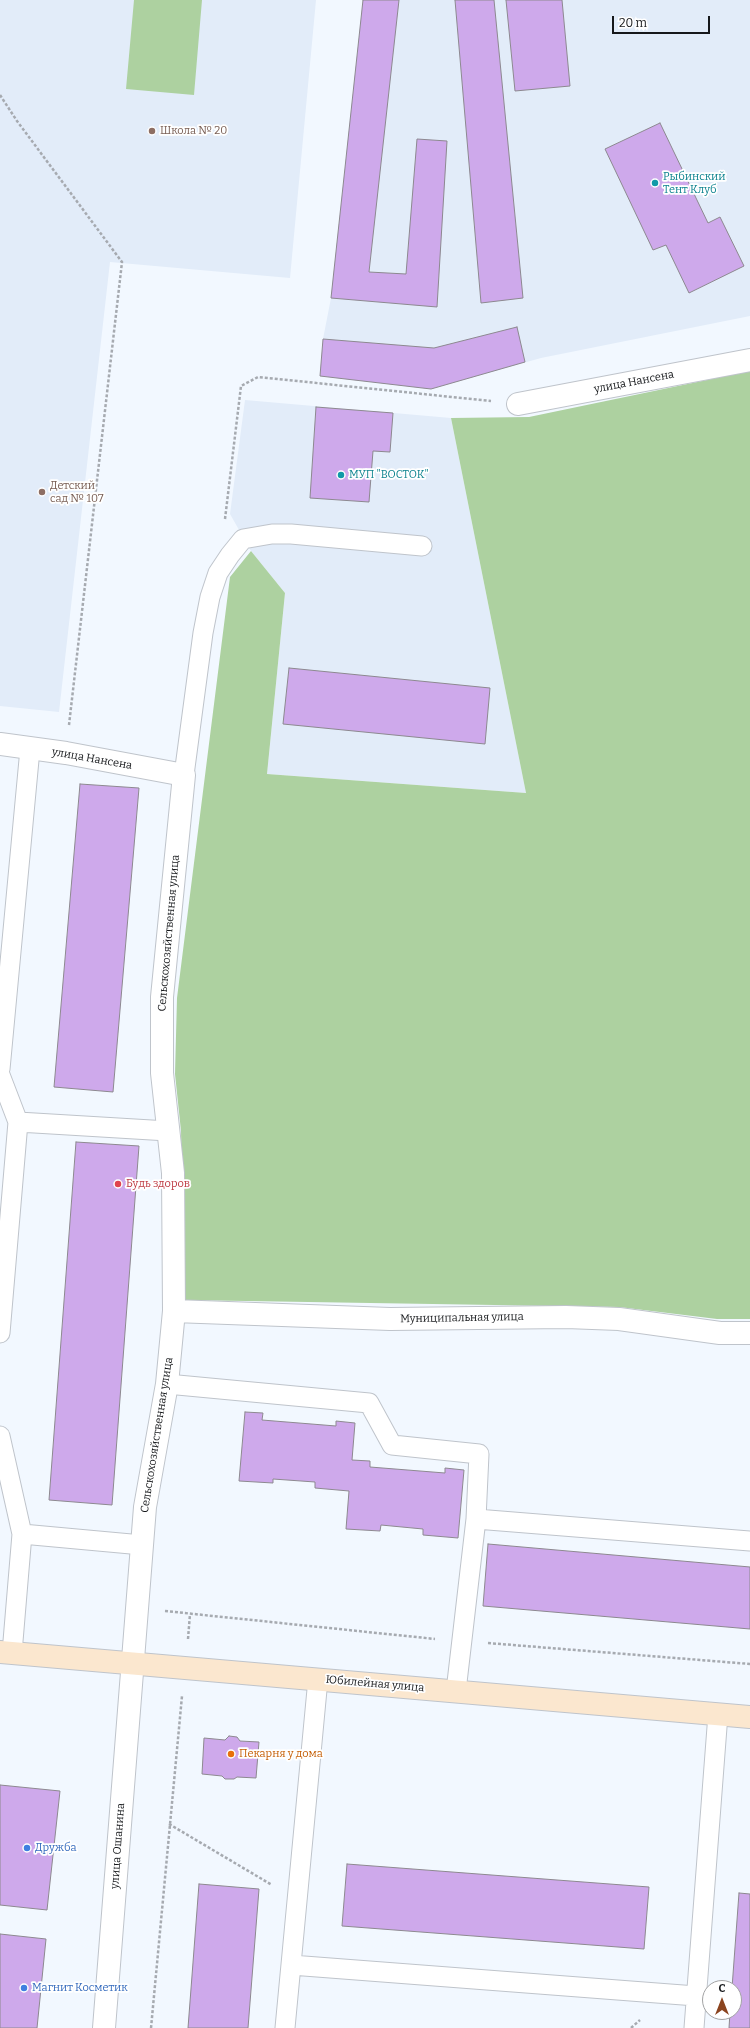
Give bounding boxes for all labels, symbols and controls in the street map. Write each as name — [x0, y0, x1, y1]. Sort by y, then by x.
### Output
scale bar — [614, 8, 712, 34]
text: 20 m — [619, 16, 647, 30]
place label: Школа № 20 — [160, 124, 227, 138]
marker: Школа № 20 — [147, 126, 157, 136]
place label: Рыбинский Тент Клуб — [663, 170, 726, 196]
marker: Рыбинский Тент Клуб — [650, 178, 660, 188]
street label: улица Нансена — [593, 368, 675, 396]
place label: МУП "ВОСТОК" — [349, 468, 429, 482]
marker: МУП "ВОСТОК" — [336, 470, 346, 480]
place label: Детский сад № 107 — [50, 479, 103, 505]
marker: Детский сад № 107 — [37, 487, 47, 497]
street label: улица Нансена — [51, 745, 133, 773]
street label: Сельскохозяйственная улица — [156, 854, 182, 1012]
place label: Будь здоров — [126, 1177, 190, 1191]
marker: Будь здоров — [113, 1179, 123, 1189]
street label: Муниципальная улица — [400, 1310, 524, 1326]
street label: Сельскохозяйственная улица — [138, 1356, 176, 1514]
street label: Юбилейная улица — [325, 1673, 425, 1695]
place label: Пекарня у дома — [239, 1747, 323, 1761]
marker: Пекарня у дома — [226, 1749, 236, 1759]
street label: улица Ошанина — [108, 1803, 128, 1889]
place label: Дружба — [35, 1841, 76, 1855]
marker: Дружба — [22, 1843, 32, 1853]
north arrow — [702, 1980, 742, 2020]
place label: Магнит Косметик — [32, 1981, 128, 1995]
text: С — [719, 1982, 725, 1995]
marker: Магнит Косметик — [19, 1983, 29, 1993]

